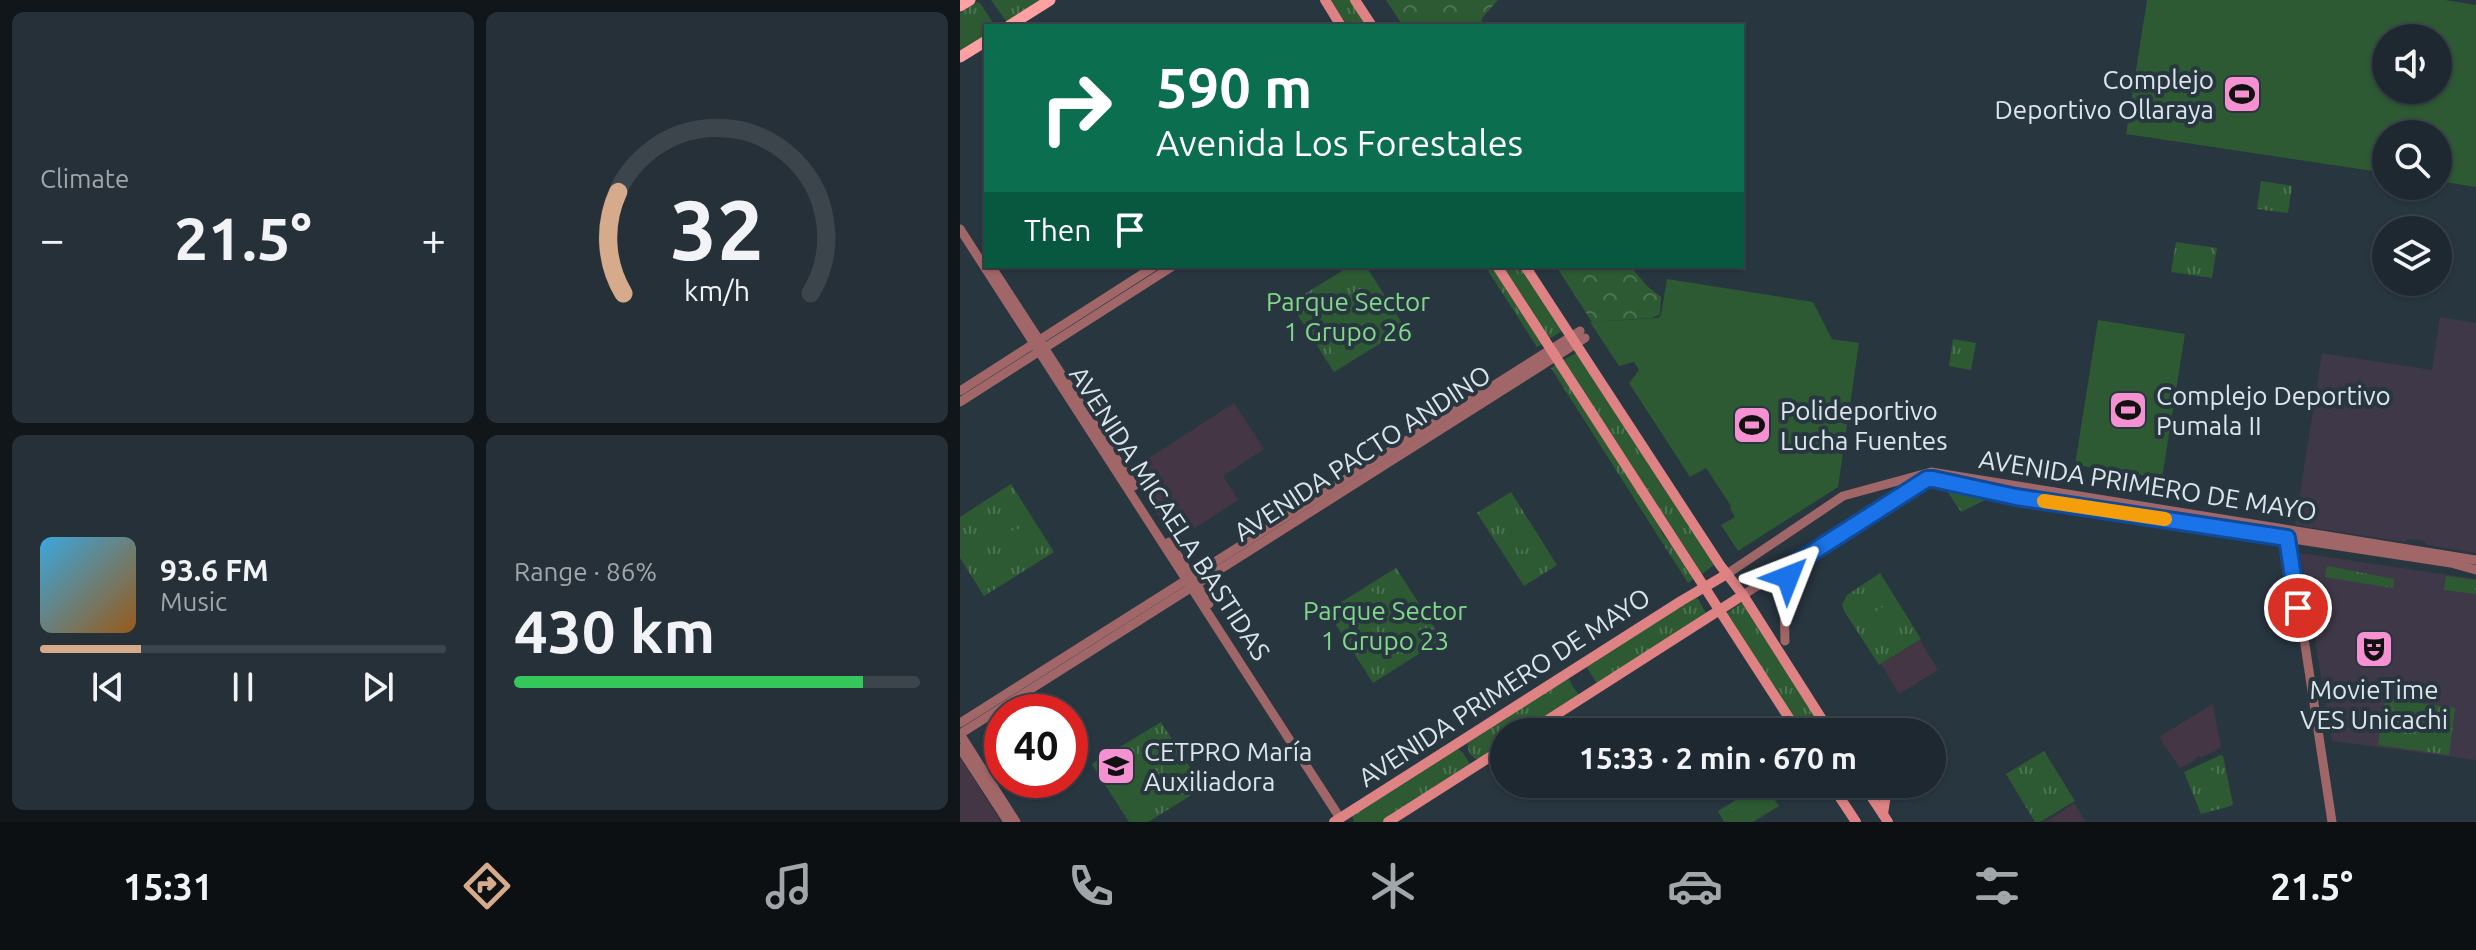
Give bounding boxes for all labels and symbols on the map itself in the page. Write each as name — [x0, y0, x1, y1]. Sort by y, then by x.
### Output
place label: Complejo Deportivo Ollaraya — [1994, 65, 2214, 124]
sports icon: Complejo Deportivo Ollaraya — [2221, 73, 2263, 115]
park label: Parque Sector 1 Grupo 26 — [1266, 287, 1430, 346]
street label: AVENIDA PACTO ANDINO — [1228, 359, 1496, 547]
street label: AVENIDA MICAELA BASTIDAS — [1064, 361, 1276, 665]
place label: Complejo Deportivo Pumala II — [2156, 381, 2391, 440]
sports icon: Complejo Deportivo Pumala II — [2107, 389, 2149, 431]
place label: Polideportivo Lucha Fuentes — [1780, 396, 1947, 455]
sports icon: Polideportivo Lucha Fuentes — [1731, 404, 1773, 446]
street label: AVENIDA PRIMERO DE MAYO — [1977, 444, 2319, 526]
position arrow — [1746, 535, 1830, 619]
pin — [2264, 574, 2332, 642]
street label: AVENIDA PRIMERO DE MAYO — [1353, 582, 1655, 792]
park label: Parque Sector 1 Grupo 23 — [1303, 596, 1467, 655]
theatre icon: MovieTime VES Unicachi — [2353, 628, 2395, 670]
place label: MovieTime VES Unicachi — [2300, 675, 2448, 734]
speed limit sign: 40 — [984, 694, 1088, 798]
place label: CETPRO María Auxiliadora — [1144, 737, 1312, 796]
school or university icon: CETPRO María Auxiliadora — [1095, 745, 1137, 787]

